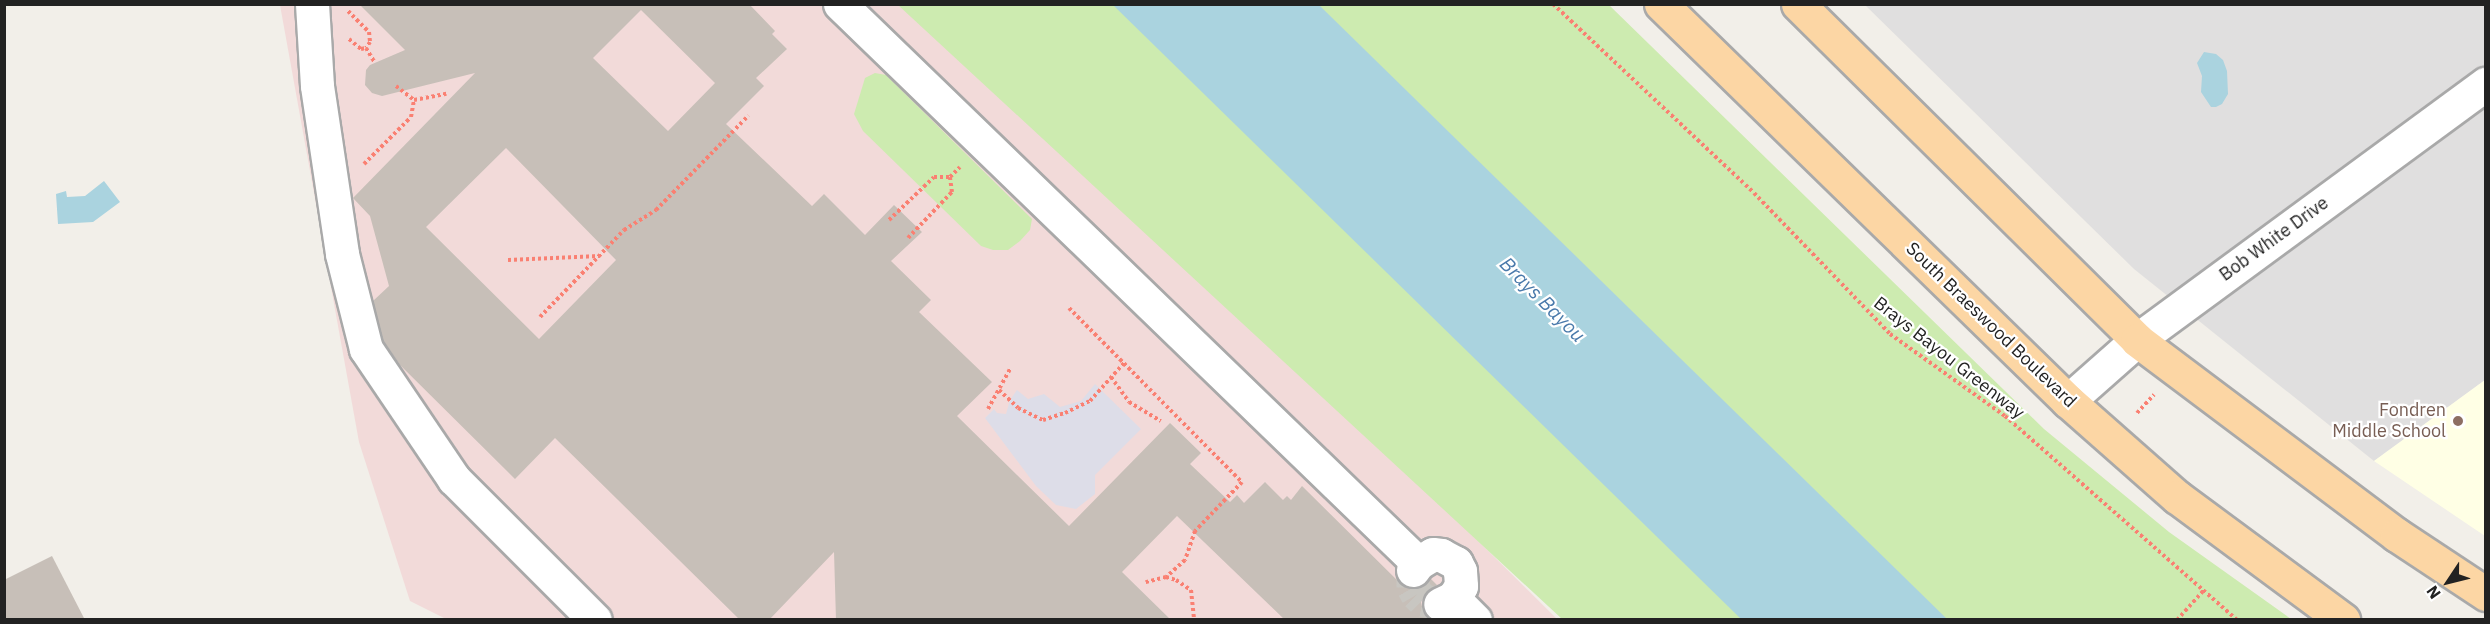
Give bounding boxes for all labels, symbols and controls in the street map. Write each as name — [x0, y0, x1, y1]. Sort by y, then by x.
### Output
street label: Bob White Drive — [2215, 192, 2333, 286]
street label: South Braeswood Boulevard — [1901, 238, 2081, 412]
water label: Brays Bayou — [1495, 251, 1591, 347]
street label: Brays Bayou Greenway — [1869, 292, 2029, 424]
place label: Fondren Middle School — [2332, 400, 2446, 442]
marker: Fondren Middle School — [2451, 414, 2465, 428]
north arrow — [2418, 552, 2478, 612]
text: N — [2422, 582, 2445, 603]

